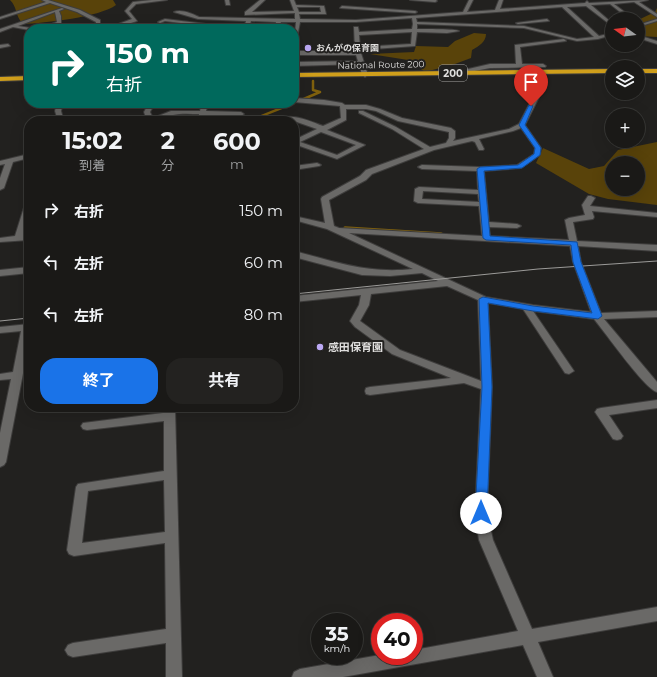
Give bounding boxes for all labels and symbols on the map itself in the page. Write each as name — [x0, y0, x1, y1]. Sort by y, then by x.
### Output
north arrow — [605, 12, 645, 52]
place label: おんがの保育園 — [316, 42, 379, 53]
marker: おんがの保育園 — [303, 43, 313, 53]
street label: National Route 200 — [337, 58, 425, 71]
road number: 200 — [439, 65, 467, 81]
pin — [514, 65, 548, 106]
place label: 感田保育園 — [328, 340, 383, 354]
marker: 感田保育園 — [315, 342, 325, 352]
position arrow — [460, 492, 502, 534]
speed limit sign: 40 — [371, 613, 423, 665]

